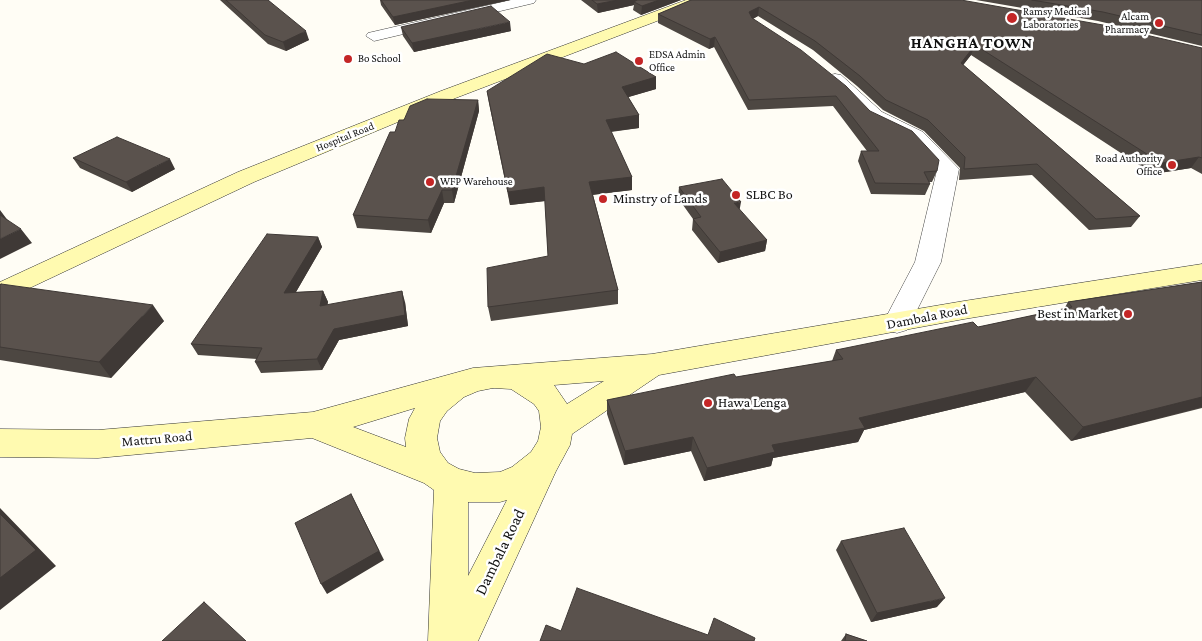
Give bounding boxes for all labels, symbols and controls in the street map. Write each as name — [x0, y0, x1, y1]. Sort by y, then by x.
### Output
place label: Ramsy Medical Laboratories — [1023, 5, 1090, 31]
place label: Alcam Pharmacy — [1105, 10, 1149, 36]
marker: Ramsy Medical Laboratories — [1005, 11, 1019, 25]
marker: Alcam Pharmacy — [1153, 17, 1165, 29]
district label: HANGHA TOWN — [909, 33, 1035, 53]
place label: EDSA Admin Office — [649, 48, 705, 74]
place label: Bo School — [358, 52, 401, 66]
marker: Bo School — [342, 53, 354, 65]
marker: EDSA Admin Office — [633, 55, 645, 67]
street label: Hospital Road — [314, 119, 376, 155]
place label: Road Authority Office — [1095, 152, 1162, 178]
marker: Road Authority Office — [1166, 159, 1178, 171]
place label: WFP Warehouse — [440, 175, 513, 189]
marker: WFP Warehouse — [424, 176, 436, 188]
place label: SLBC Bo — [746, 187, 793, 203]
marker: SLBC Bo — [730, 189, 742, 201]
place label: Minstry of Lands — [613, 191, 708, 207]
marker: Minstry of Lands — [597, 193, 609, 205]
street label: Dambala Road — [885, 301, 969, 333]
place label: Best in Market — [1037, 306, 1118, 322]
marker: Best in Market — [1122, 308, 1134, 320]
place label: Hawa Lenga — [718, 395, 787, 411]
marker: Hawa Lenga — [702, 397, 714, 409]
street label: Mattru Road — [121, 428, 193, 450]
street label: Dambala Road — [471, 506, 529, 598]

